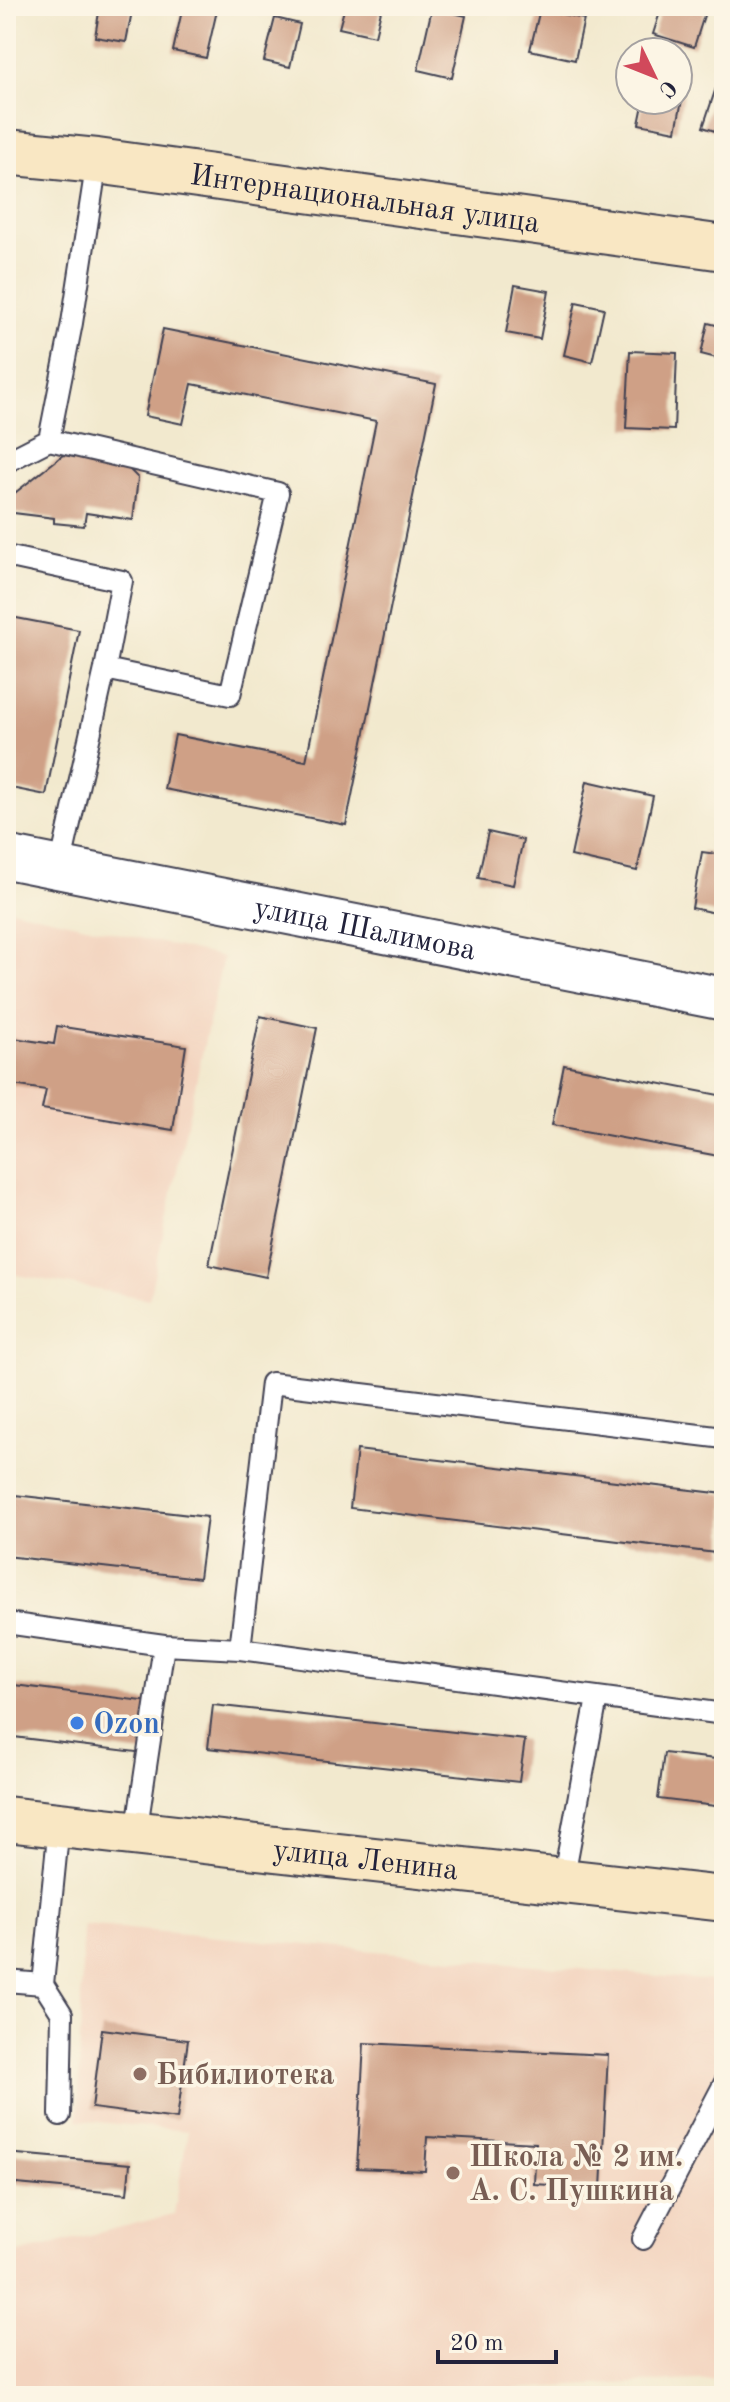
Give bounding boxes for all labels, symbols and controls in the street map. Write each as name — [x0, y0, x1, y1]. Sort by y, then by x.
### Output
north arrow — [614, 36, 694, 116]
text: С — [654, 75, 680, 101]
street label: Интернациональная улица — [188, 161, 542, 239]
street label: улица Шалимова — [251, 893, 478, 967]
place label: Ozon — [93, 1710, 160, 1740]
marker: Ozon — [68, 1714, 86, 1732]
street label: улица Ленина — [271, 1836, 460, 1886]
place label: Бибилиотека — [156, 2061, 334, 2091]
marker: Бибилиотека — [131, 2065, 149, 2083]
place label: Школа № 2 им. А. С. Пушкина — [469, 2143, 683, 2207]
marker: Школа № 2 им. А. С. Пушкина — [444, 2164, 462, 2182]
scale bar — [438, 2314, 556, 2364]
text: 20 m — [450, 2332, 504, 2356]

